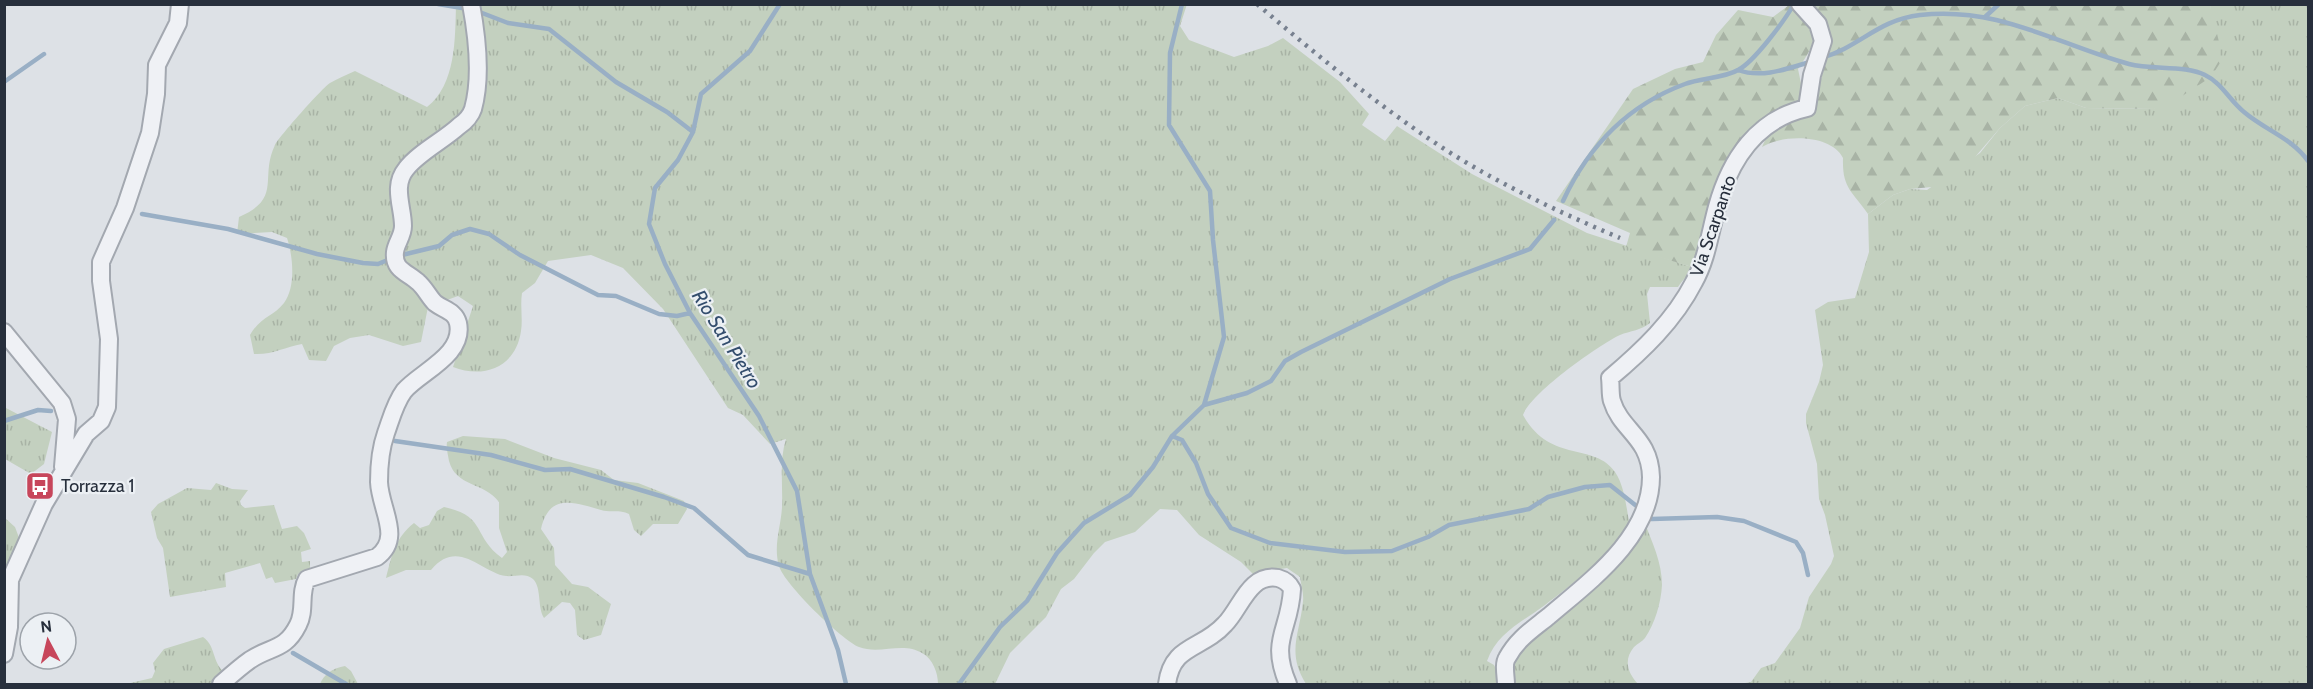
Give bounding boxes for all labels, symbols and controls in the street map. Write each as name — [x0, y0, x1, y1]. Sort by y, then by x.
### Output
street label: Via Scarpanto — [1685, 172, 1741, 280]
water label: Rio San Pietro — [687, 285, 767, 393]
bus stop icon: Torrazza 1 — [24, 470, 56, 502]
place label: Torrazza 1 — [61, 475, 134, 497]
north arrow — [18, 611, 78, 671]
text: N — [39, 616, 53, 637]

